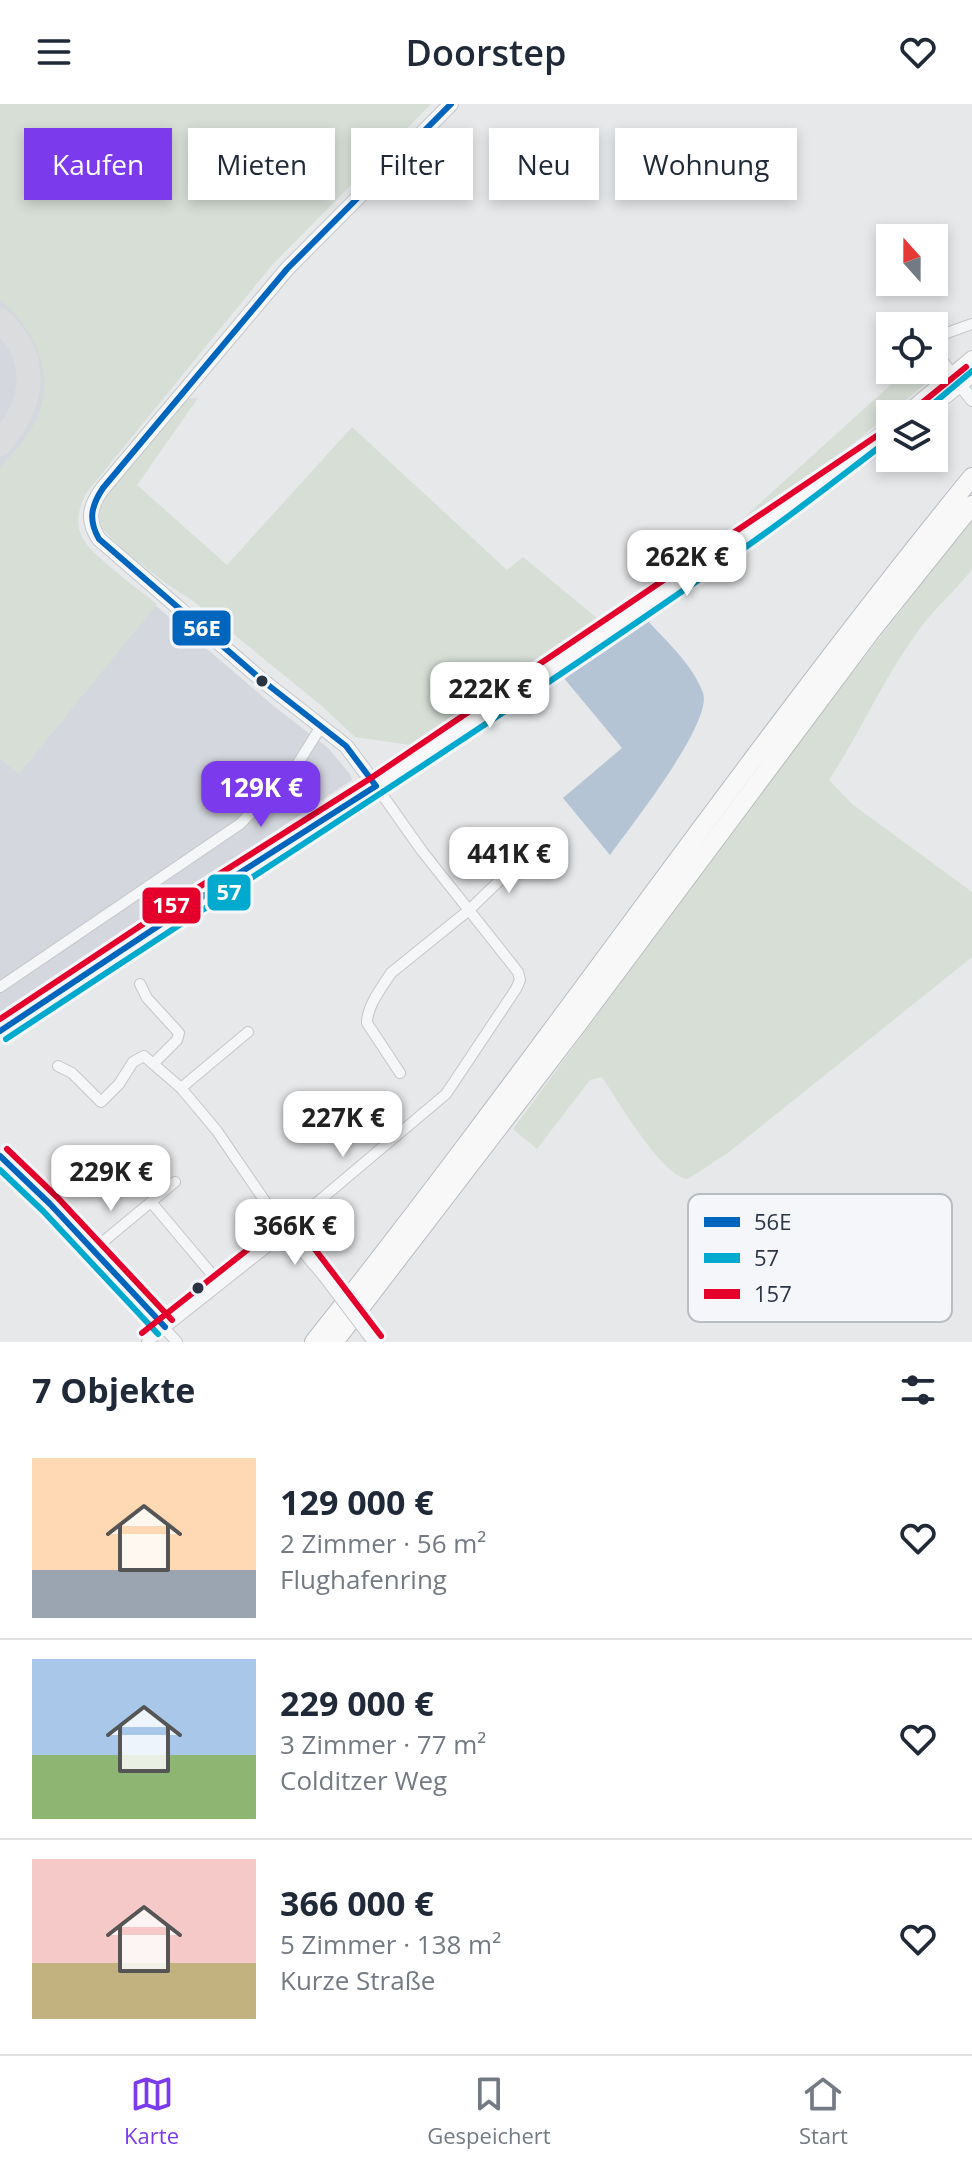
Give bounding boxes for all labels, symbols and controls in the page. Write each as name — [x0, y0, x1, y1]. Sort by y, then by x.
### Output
text: Doorstep — [406, 28, 566, 77]
icon: menu — [32, 30, 76, 74]
icon: heart — [896, 30, 940, 74]
chip: Kaufen — [24, 128, 172, 200]
chip: Mieten — [188, 128, 335, 200]
chip: Filter — [351, 128, 473, 200]
chip: Neu — [489, 128, 599, 200]
chip: Wohnung — [615, 128, 797, 200]
north arrow — [876, 224, 948, 296]
map controls — [876, 224, 948, 472]
button: locate — [876, 312, 948, 384]
button: layers — [876, 400, 948, 472]
pin: 262K € — [622, 530, 752, 598]
text: 262K € — [645, 538, 729, 574]
line badge: 56E — [171, 609, 232, 647]
text: 56E — [183, 612, 221, 642]
pin: 222K € — [425, 662, 555, 730]
text: 222K € — [448, 670, 532, 706]
unlabelled marker — [254, 673, 270, 689]
pin: 129K € — [196, 761, 326, 829]
text: 129K € — [219, 769, 303, 805]
pin: 441K € — [444, 827, 574, 895]
text: 441K € — [467, 835, 551, 871]
line badge: 57 — [206, 873, 252, 912]
text: 57 — [216, 876, 242, 906]
line badge: 157 — [141, 886, 202, 925]
text: 157 — [152, 889, 190, 919]
pin: 227K € — [278, 1091, 408, 1159]
text: 227K € — [301, 1099, 385, 1135]
pin: 229K € — [46, 1145, 176, 1213]
text: 229K € — [69, 1153, 153, 1189]
legend — [688, 1194, 952, 1322]
pin: 366K € — [230, 1199, 360, 1267]
text: 56E — [754, 1206, 791, 1236]
text: 366K € — [253, 1207, 337, 1243]
text: 57 — [754, 1242, 779, 1272]
text: 157 — [754, 1278, 792, 1308]
unlabelled marker — [190, 1280, 206, 1296]
text: 7 Objekte — [32, 1367, 195, 1413]
icon: filters — [896, 1368, 940, 1412]
text: 129 000 € — [280, 1479, 434, 1525]
icon: home — [96, 1490, 192, 1586]
icon: heart — [896, 1516, 940, 1560]
text: 2 Zimmer · 56 m² — [280, 1525, 486, 1561]
text: Flughafenring — [280, 1561, 447, 1597]
text: 229 000 € — [280, 1680, 434, 1726]
icon: home — [96, 1691, 192, 1787]
icon: heart — [896, 1717, 940, 1761]
text: 3 Zimmer · 77 m² — [280, 1726, 486, 1762]
text: Colditzer Weg — [280, 1762, 447, 1798]
text: 366 000 € — [280, 1880, 434, 1926]
icon: home — [96, 1891, 192, 1987]
icon: heart — [896, 1917, 940, 1961]
text: 5 Zimmer · 138 m² — [280, 1926, 501, 1962]
text: Kurze Straße — [280, 1962, 435, 1998]
tab: Karte — [124, 2072, 179, 2150]
tab: Gespeichert — [427, 2072, 551, 2150]
tab: Start — [799, 2072, 848, 2150]

